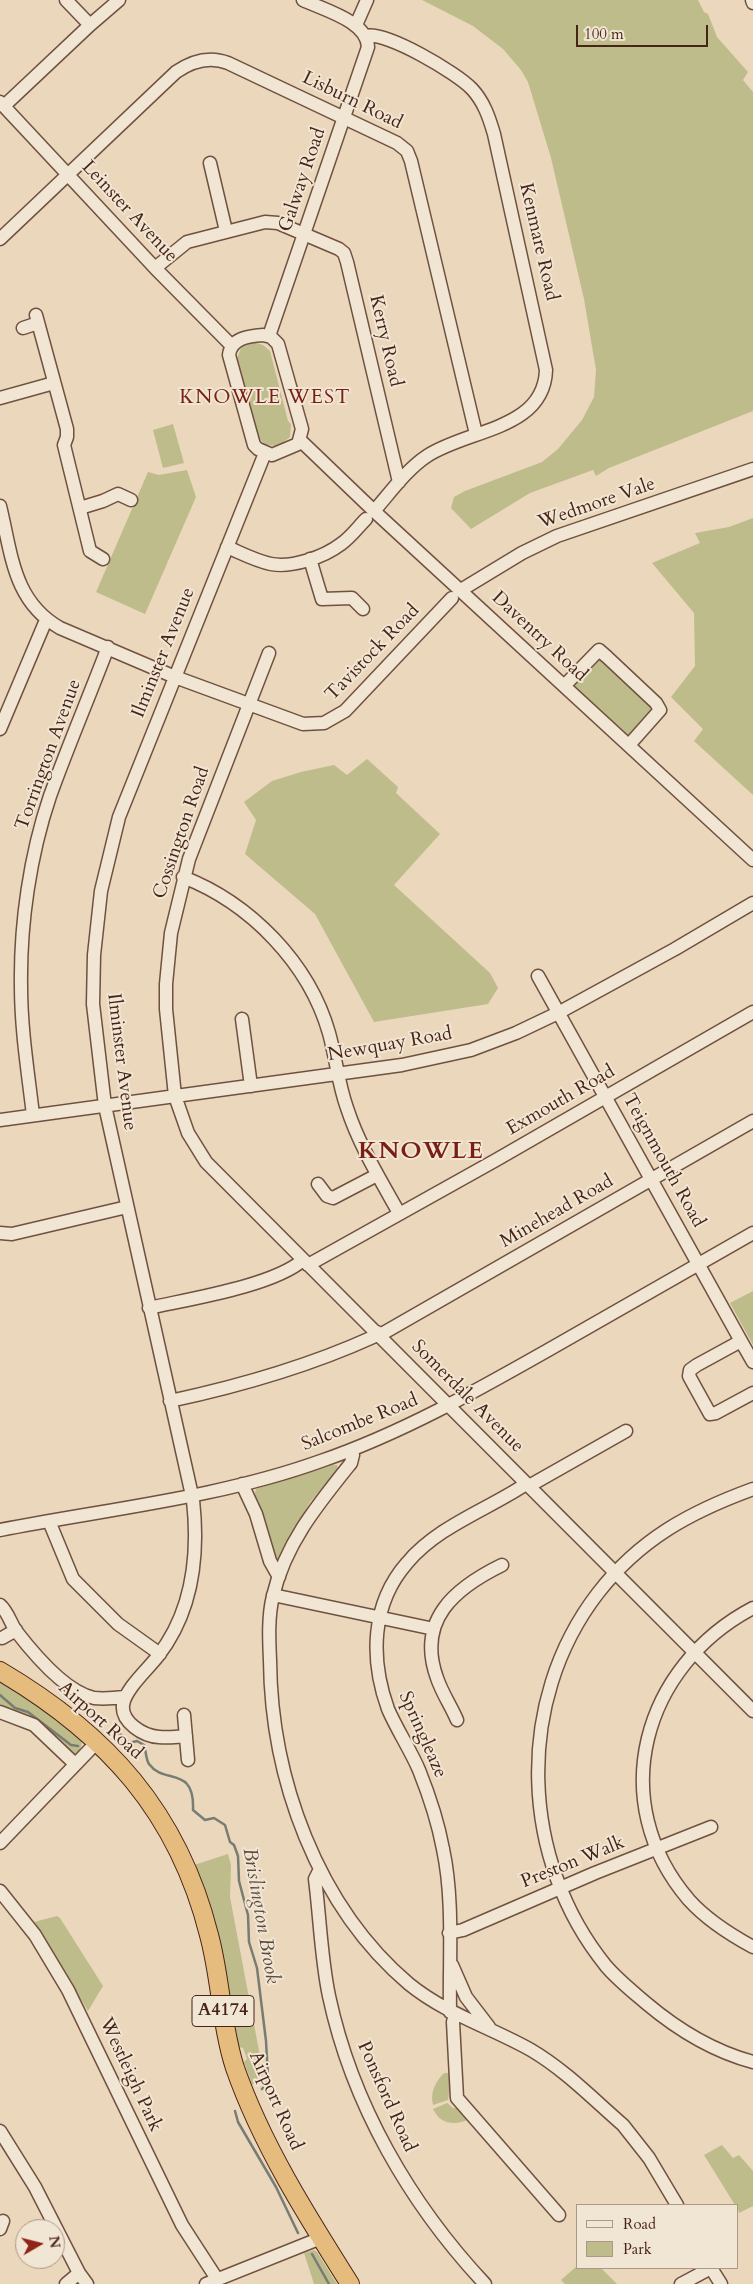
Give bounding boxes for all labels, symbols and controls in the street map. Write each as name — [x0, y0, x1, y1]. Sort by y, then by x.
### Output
scale bar — [578, 15, 710, 47]
text: 100 m — [584, 24, 624, 44]
street label: Lisburn Road — [298, 67, 406, 135]
street label: Galway Road — [275, 125, 331, 235]
street label: Leinster Avenue — [76, 156, 182, 268]
street label: Kenmare Road — [513, 181, 563, 303]
street label: Kerry Road — [363, 293, 407, 389]
district label: KNOWLE WEST — [178, 386, 352, 410]
street label: Wedmore Vale — [535, 473, 659, 535]
street label: Ilminster Avenue — [128, 585, 200, 721]
street label: Daventry Road — [486, 587, 592, 687]
street label: Tavistock Road — [321, 600, 425, 706]
street label: Torrington Avenue — [11, 677, 87, 833]
street label: Cossington Road — [149, 764, 215, 902]
street label: Ilminster Avenue — [101, 992, 141, 1132]
street label: Newquay Road — [326, 1023, 454, 1067]
street label: Exmouth Road — [503, 1061, 619, 1141]
street label: Teignmouth Road — [617, 1090, 709, 1232]
district label: KNOWLE — [357, 1138, 485, 1166]
street label: Minehead Road — [496, 1170, 618, 1254]
street label: Somerdale Avenue — [406, 1336, 528, 1458]
street label: Salcombe Road — [299, 1389, 421, 1457]
street label: Airport Road — [53, 1677, 147, 1765]
street label: Springleaze — [393, 1688, 451, 1782]
street label: Preston Walk — [518, 1832, 628, 1894]
water label: Brislington Brook — [236, 1846, 284, 1986]
road number: A4174 — [192, 1995, 254, 2026]
street label: Westleigh Park — [94, 2014, 166, 2136]
street label: Ponsford Road — [351, 2038, 421, 2156]
street label: Airport Road — [243, 2048, 307, 2154]
legend — [576, 2204, 738, 2269]
text: Road — [623, 2214, 656, 2234]
north arrow — [15, 2219, 65, 2269]
text: N — [44, 2235, 65, 2249]
text: Park — [623, 2239, 652, 2259]

